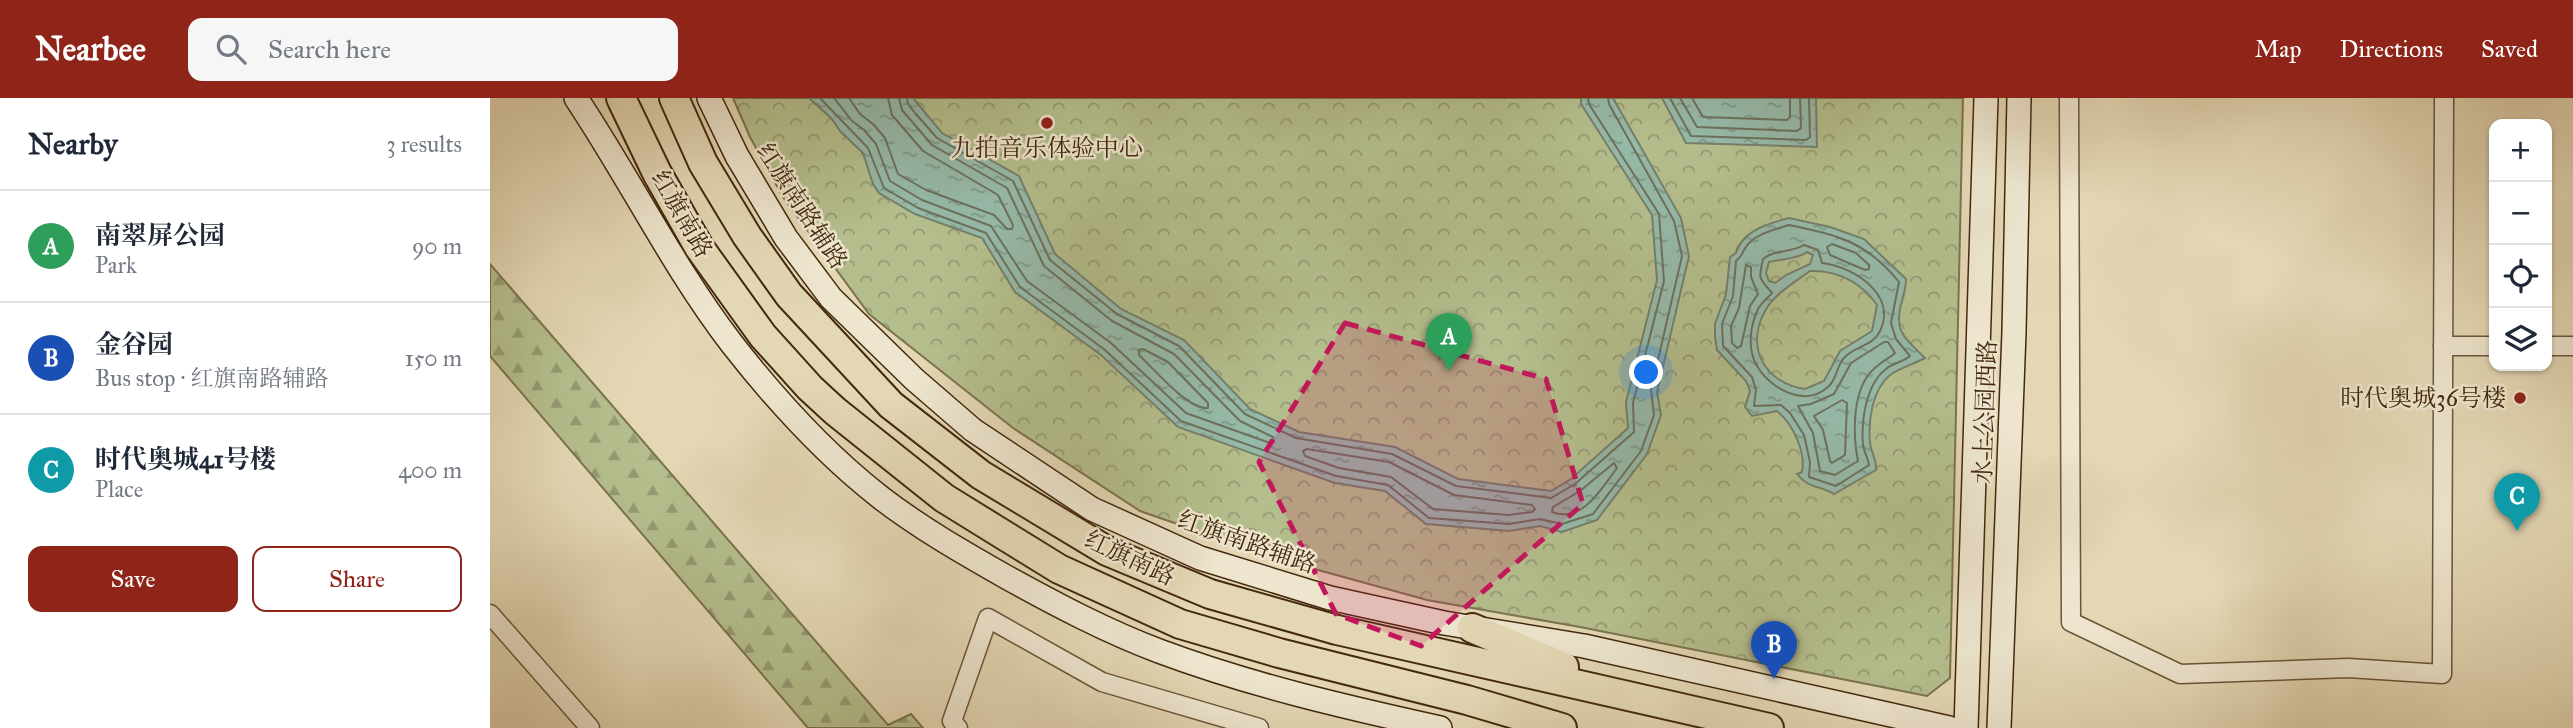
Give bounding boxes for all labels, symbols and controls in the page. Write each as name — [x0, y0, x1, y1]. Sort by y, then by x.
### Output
search box — [188, 18, 678, 81]
text: Nearbee — [35, 29, 146, 69]
icon: search — [212, 30, 250, 68]
text: Search here — [268, 33, 391, 65]
text: Map — [2255, 34, 2302, 64]
text: Directions — [2340, 34, 2443, 64]
text: Saved — [2481, 34, 2538, 64]
marker: 九拍音乐体验中心 — [1039, 115, 1055, 131]
map controls — [2489, 119, 2552, 371]
button: + — [2489, 119, 2552, 182]
text: Nearby — [28, 126, 118, 162]
text: 3 results — [386, 130, 462, 158]
place label: 九拍音乐体验中心 — [951, 133, 1143, 163]
street label: 红旗南路辅路 — [750, 137, 854, 275]
street label: 红旗南路 — [645, 165, 719, 263]
button: − — [2489, 182, 2552, 245]
text: 南翠屏公园 — [95, 219, 225, 251]
text: A — [43, 232, 59, 260]
text: 90 m — [412, 232, 462, 260]
button: locate — [2489, 245, 2552, 308]
text: Park — [95, 251, 137, 279]
button: layers — [2489, 308, 2552, 371]
pin: A — [1426, 313, 1472, 371]
text: 金谷园 — [95, 328, 173, 360]
street label: 水上公园西路 — [1967, 340, 2003, 484]
text: B — [43, 344, 59, 372]
text: 150 m — [405, 344, 462, 372]
your location — [1629, 355, 1663, 389]
text: Bus stop · 红旗南路辅路 — [95, 364, 329, 392]
place label: 时代奥城36号楼 — [2340, 383, 2506, 413]
marker: 时代奥城36号楼 — [2512, 390, 2528, 406]
text: 时代奥城41号楼 — [95, 443, 276, 475]
text: C — [43, 456, 59, 484]
text: 400 m — [398, 456, 462, 484]
pin: C — [2494, 473, 2540, 531]
text: Place — [95, 475, 143, 503]
street label: 红旗南路辅路 — [1174, 504, 1320, 580]
street label: 红旗南路 — [1080, 524, 1180, 592]
button: Save — [28, 546, 238, 612]
button: Share — [252, 546, 462, 612]
pin: B — [1751, 621, 1797, 679]

